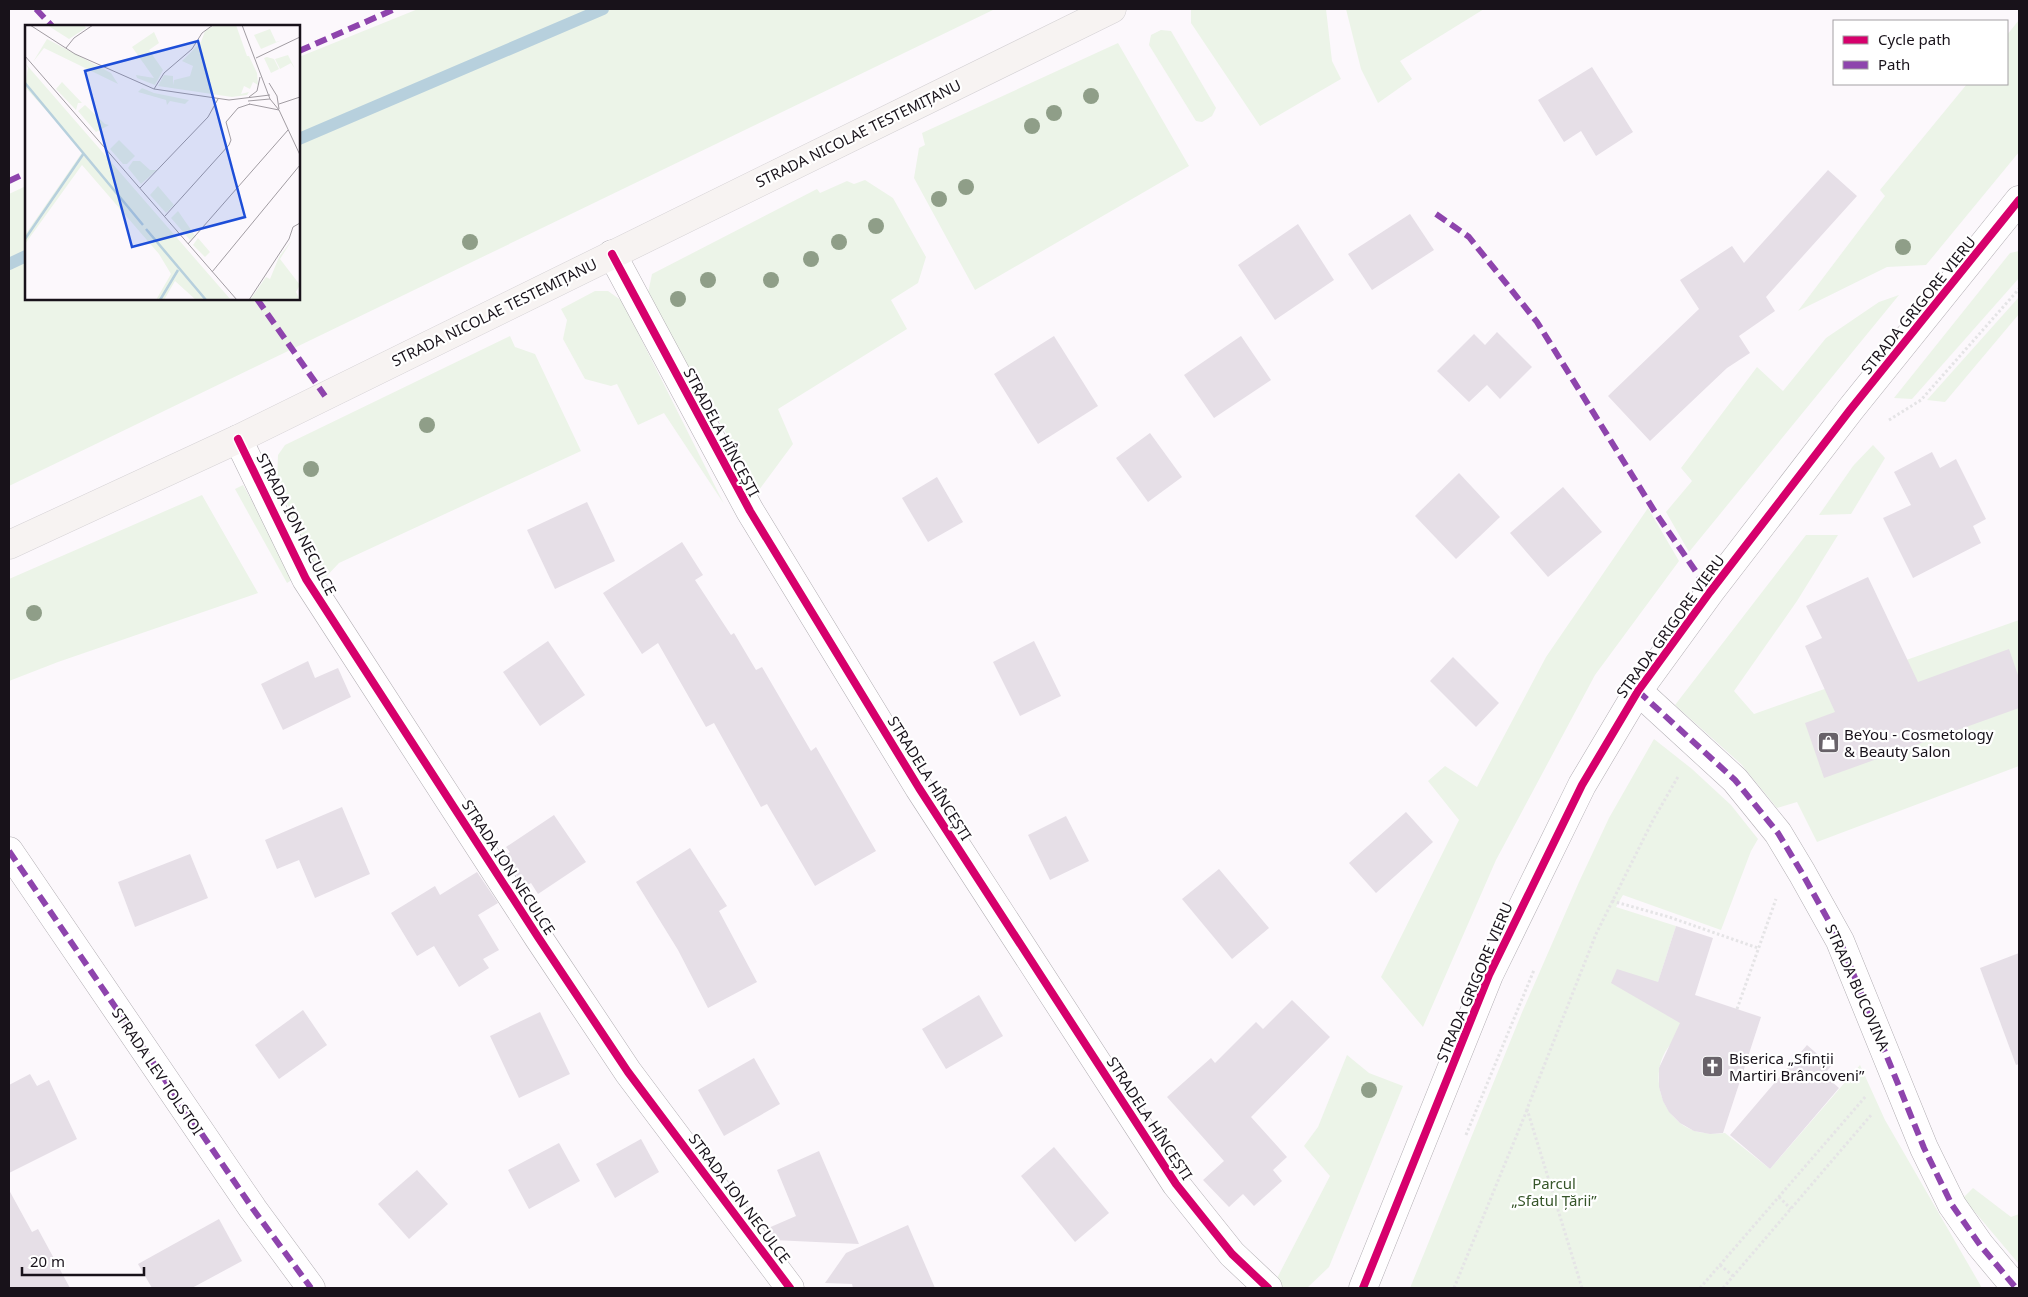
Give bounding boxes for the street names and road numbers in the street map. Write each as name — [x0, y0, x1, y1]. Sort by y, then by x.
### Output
street label: STRADA NICOLAE TESTEMIȚANU — [752, 74, 964, 192]
street label: STRADA GRIGORE VIERU — [1856, 232, 1980, 378]
street label: STRADA NICOLAE TESTEMIȚANU — [388, 253, 600, 371]
street label: STRADELA HÎNCEȘTI — [680, 364, 764, 500]
street label: STRADA ION NECULCE — [252, 449, 342, 599]
street label: STRADA GRIGORE VIERU — [1611, 551, 1729, 701]
street label: STRADELA HÎNCEȘTI — [884, 712, 976, 844]
street label: STRADA ION NECULCE — [458, 796, 560, 938]
street label: STRADA GRIGORE VIERU — [1431, 899, 1517, 1065]
street label: STRADA BUCOVINA — [1821, 921, 1895, 1054]
street label: STRADA LEV TOLSTOI — [108, 1003, 208, 1139]
street label: STRADELA HÎNCEȘTI — [1103, 1052, 1197, 1184]
street label: STRADA ION NECULCE — [685, 1129, 795, 1267]

